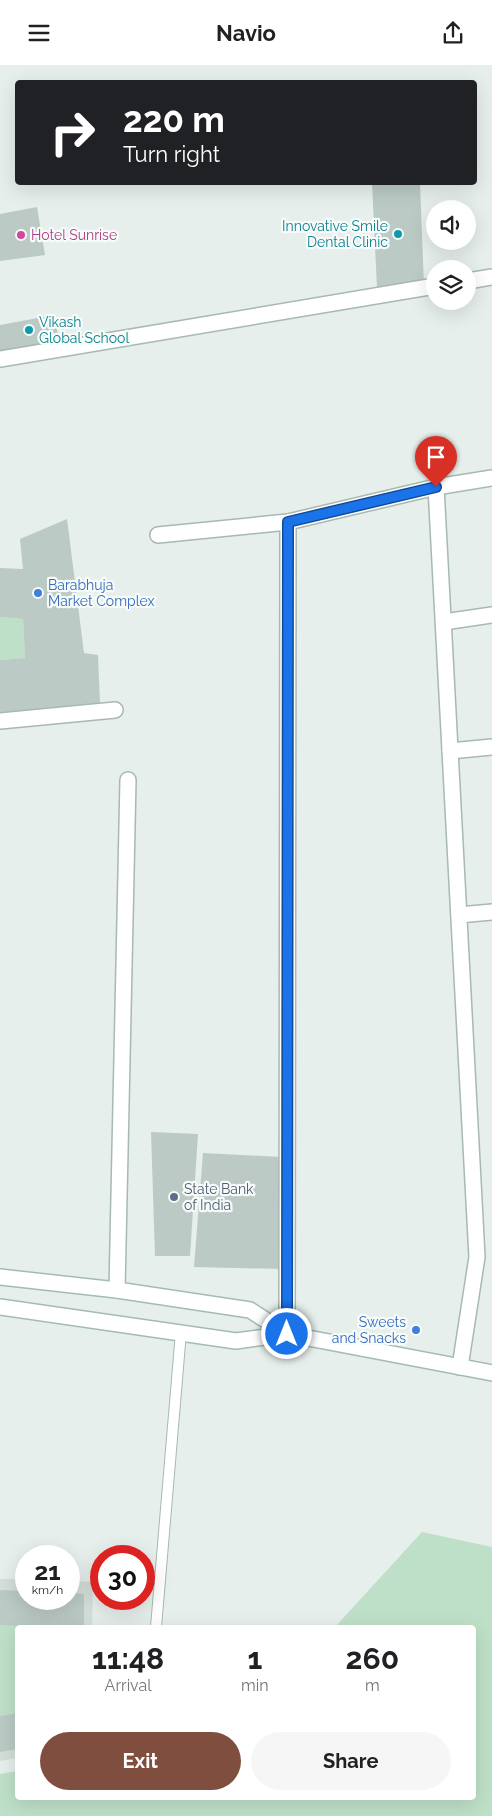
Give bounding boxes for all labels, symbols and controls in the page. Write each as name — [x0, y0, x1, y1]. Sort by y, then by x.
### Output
icon: menu — [25, 19, 53, 47]
icon: share — [439, 19, 467, 47]
text: Navio — [216, 20, 276, 46]
text: 220 m — [123, 99, 225, 140]
icon: right — [40, 100, 105, 165]
text: Turn right — [123, 141, 220, 167]
map controls — [426, 200, 476, 310]
button: sound — [426, 200, 476, 250]
place label: Innovative Smile Dental Clinic — [282, 218, 388, 250]
place label: Hotel Sunrise — [31, 227, 117, 243]
marker: Innovative Smile Dental Clinic — [392, 228, 404, 240]
marker: Hotel Sunrise — [15, 229, 27, 241]
button: layers — [426, 260, 476, 310]
place label: Vikash Global School — [39, 314, 129, 346]
marker: Vikash Global School — [23, 324, 35, 336]
pin — [415, 436, 457, 487]
icon: arrive — [422, 443, 450, 471]
place label: Barabhuja Market Complex — [48, 577, 154, 609]
marker: Barabhuja Market Complex — [32, 587, 44, 599]
place label: State Bank of India — [184, 1181, 254, 1213]
marker: State Bank of India — [168, 1191, 180, 1203]
position arrow — [260, 1307, 312, 1359]
place label: Sweets and Snacks — [332, 1314, 406, 1346]
marker: Sweets and Snacks — [410, 1324, 422, 1336]
speed limit sign: 30 — [90, 1545, 155, 1610]
text: 21 — [34, 1556, 61, 1586]
text: km/h — [32, 1583, 63, 1597]
text: 11:48 — [92, 1641, 164, 1676]
text: 1 — [247, 1641, 262, 1676]
text: 260 — [346, 1641, 399, 1676]
text: Arrival — [105, 1676, 152, 1695]
text: min — [241, 1676, 269, 1695]
text: m — [365, 1676, 380, 1695]
button: Exit — [40, 1732, 241, 1790]
button: Share — [251, 1732, 451, 1790]

